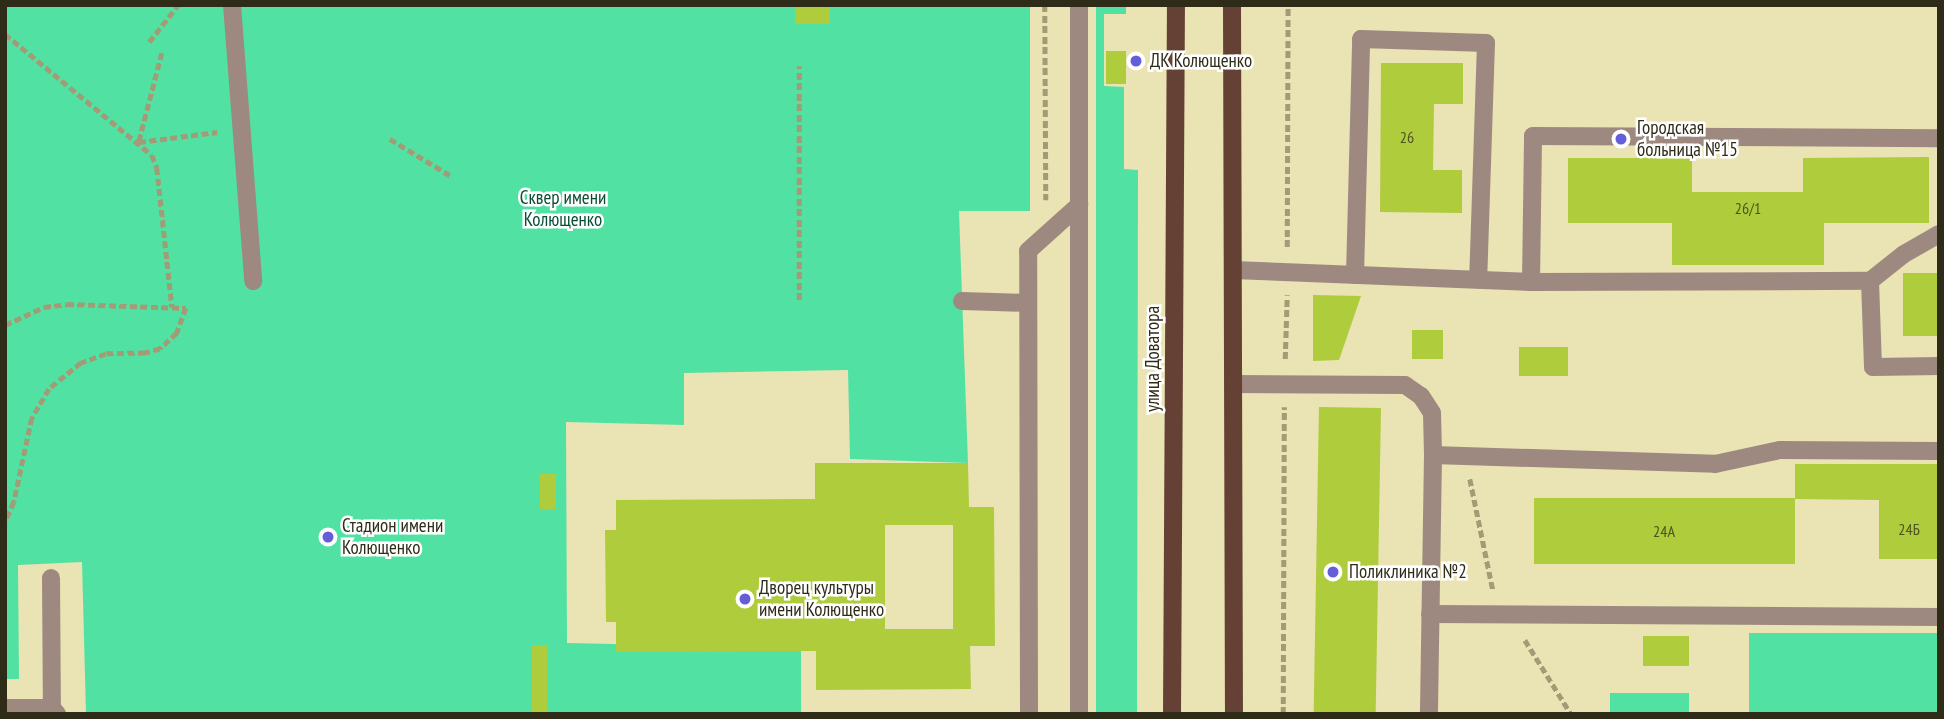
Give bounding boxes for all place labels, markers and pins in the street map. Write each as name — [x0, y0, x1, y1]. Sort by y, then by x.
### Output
place label: ДК Колющенко — [1150, 50, 1252, 72]
marker: ДК Колющенко — [1128, 53, 1144, 69]
place label: Городская больница №15 — [1637, 117, 1738, 161]
marker: Городская больница №15 — [1611, 129, 1631, 149]
place label: Стадион имени Колющенко — [342, 515, 443, 559]
marker: Стадион имени Колющенко — [320, 529, 336, 545]
place label: Поликлиника №2 — [1349, 561, 1467, 583]
marker: Поликлиника №2 — [1323, 562, 1343, 582]
place label: Дворец культуры имени Колющенко — [759, 577, 884, 621]
marker: Дворец культуры имени Колющенко — [737, 591, 753, 607]

